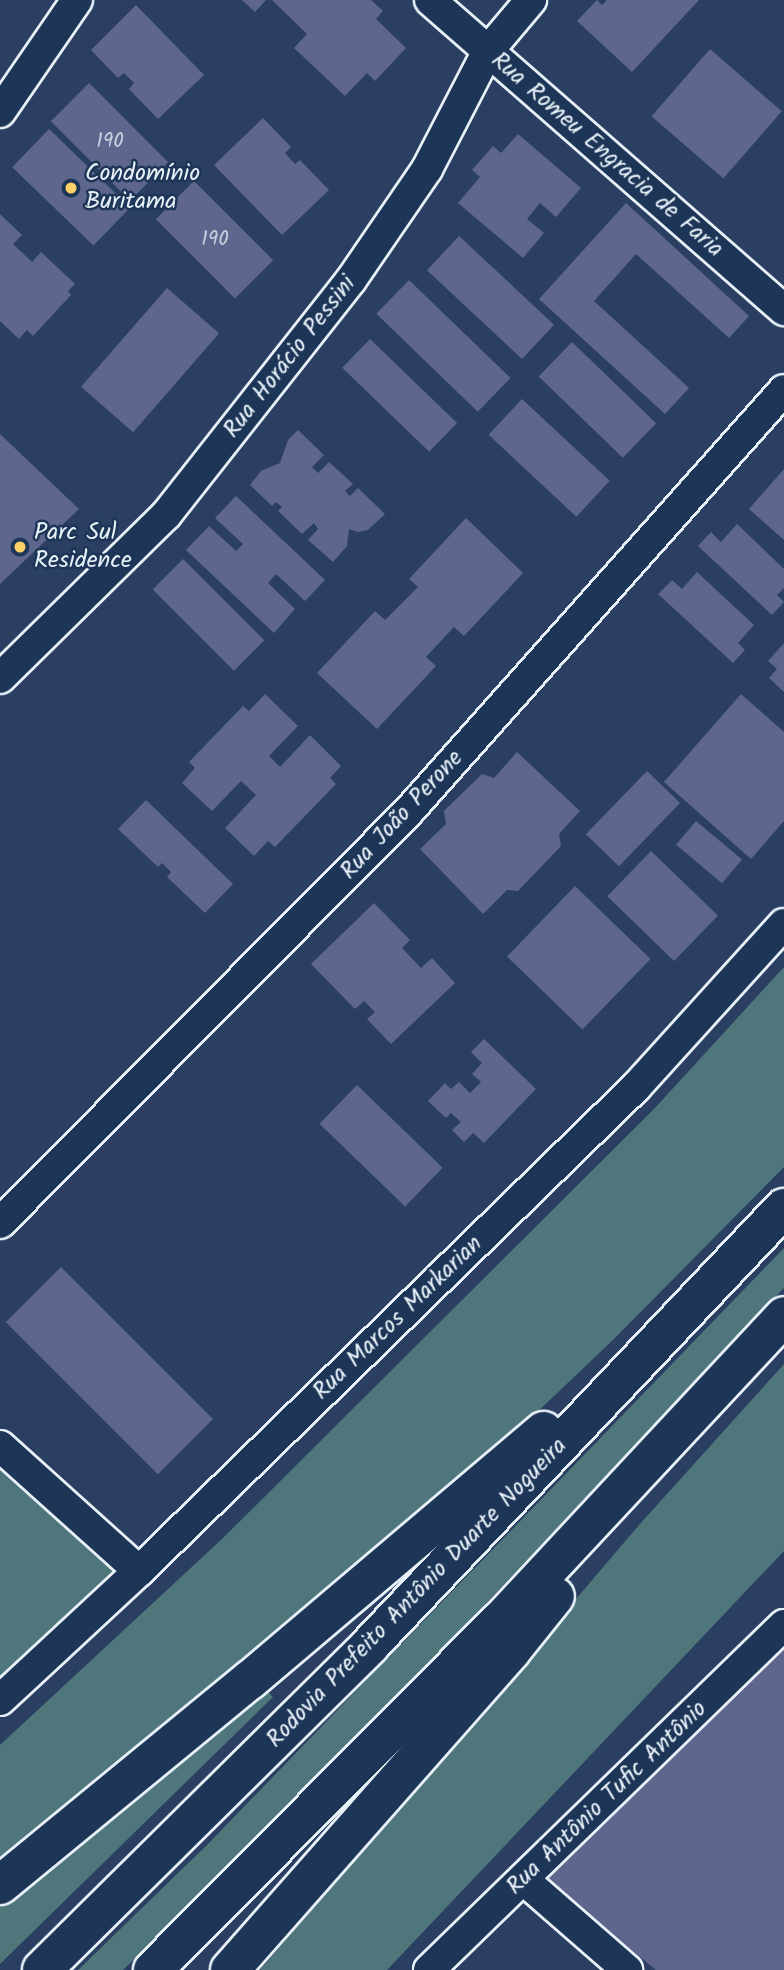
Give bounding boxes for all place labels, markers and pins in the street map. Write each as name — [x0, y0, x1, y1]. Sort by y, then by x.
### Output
place label: Condomínio Buritama — [85, 160, 200, 216]
marker: Condomínio Buritama — [63, 180, 79, 196]
place label: Parc Sul Residence — [34, 519, 132, 575]
marker: Parc Sul Residence — [12, 539, 28, 555]

